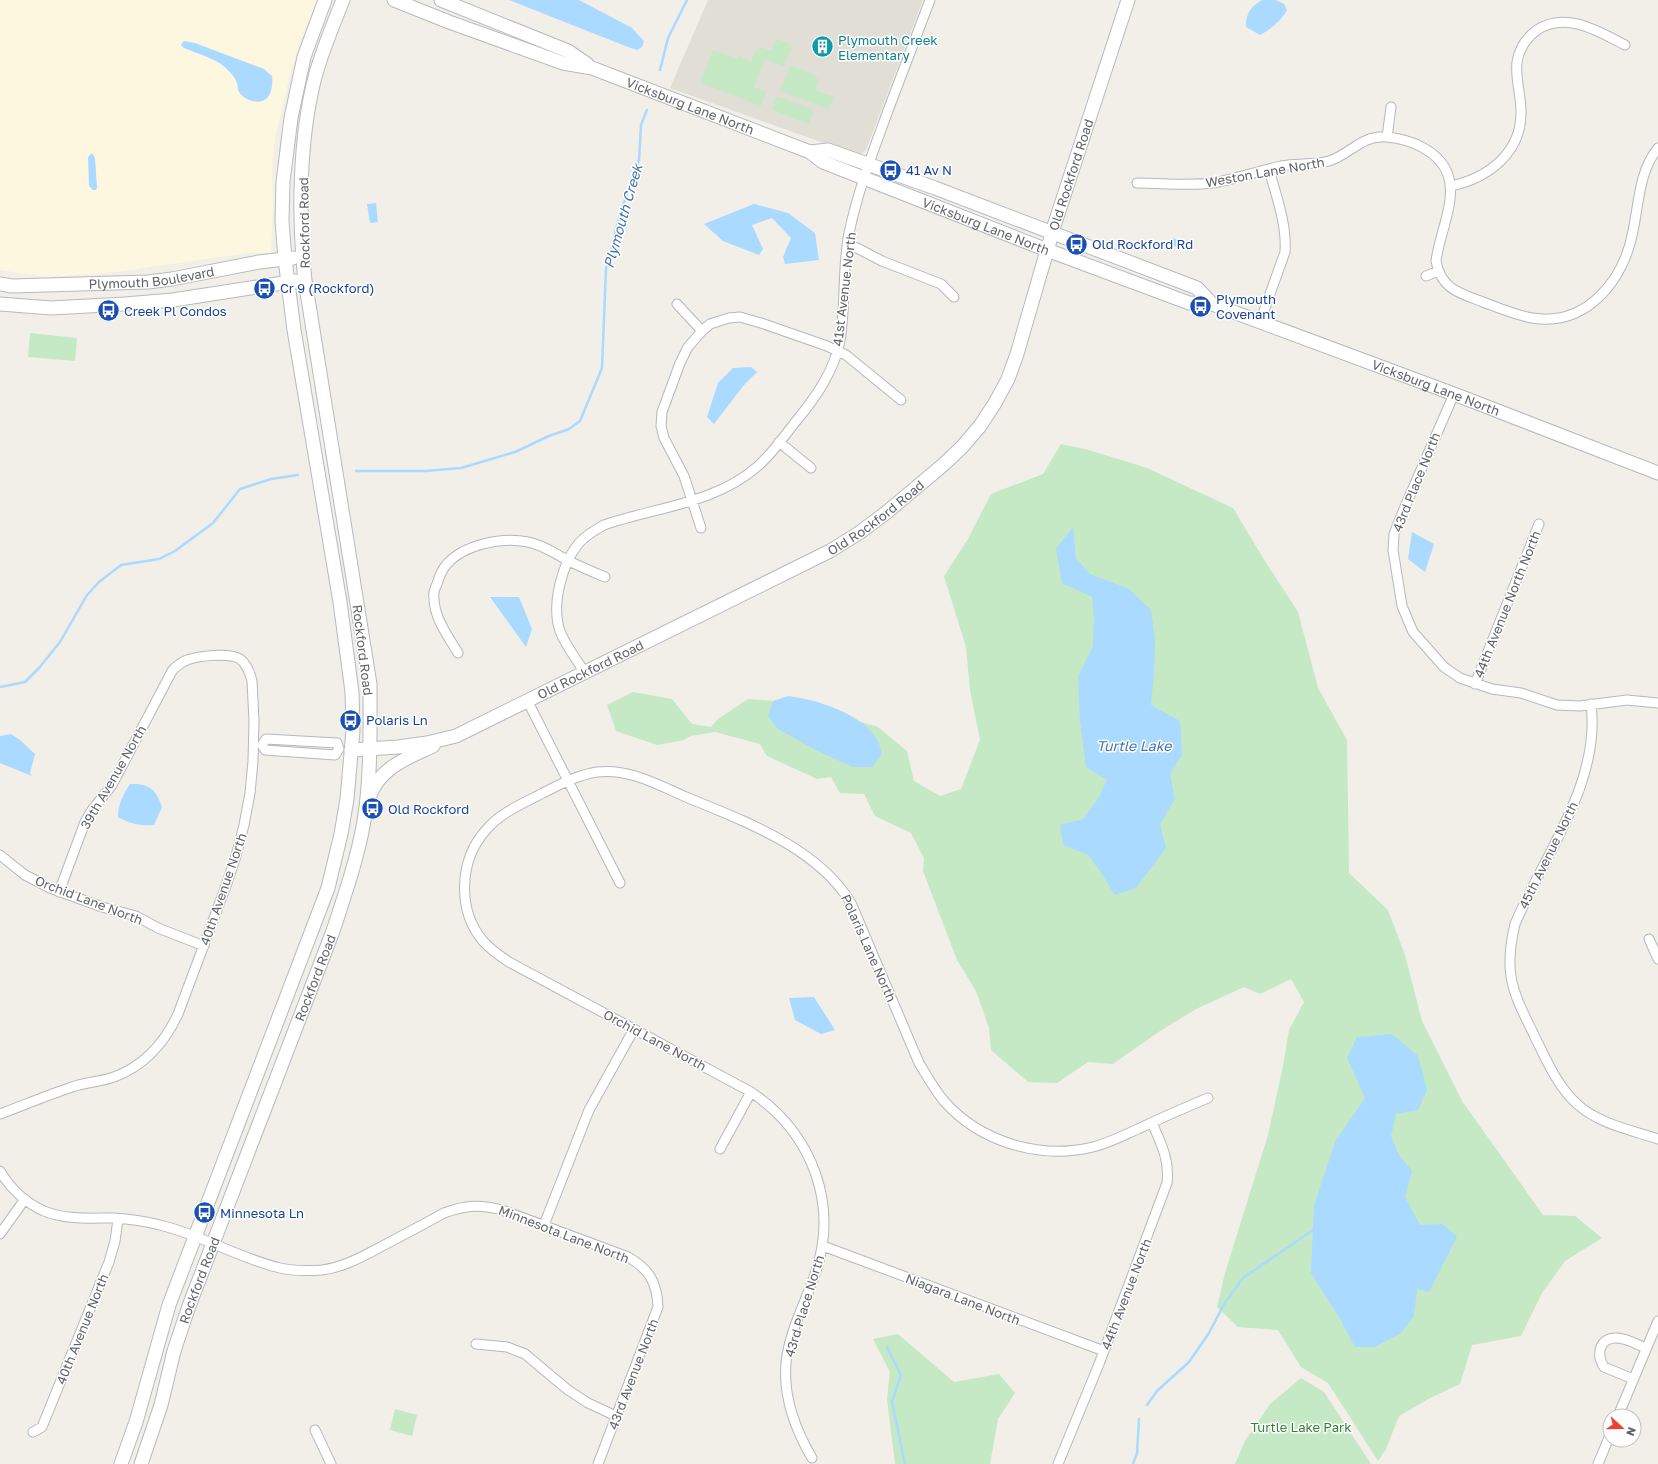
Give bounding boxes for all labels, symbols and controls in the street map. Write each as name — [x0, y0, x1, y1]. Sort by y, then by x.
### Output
place label: Plymouth Creek Elementary — [838, 32, 938, 63]
building icon: Plymouth Creek Elementary — [809, 34, 835, 60]
street label: Vicksburg Lane North — [624, 74, 756, 138]
street label: Old Rockford Road — [1045, 117, 1097, 232]
street label: Weston Lane North — [1204, 154, 1326, 190]
bus stop icon: 41 Av N — [878, 157, 904, 183]
water label: Plymouth Creek — [600, 160, 646, 270]
place label: 41 Av N — [906, 162, 952, 178]
street label: Rockford Road — [295, 177, 313, 269]
street label: Vicksburg Lane North — [920, 194, 1052, 258]
street label: 41st Avenue North — [829, 231, 859, 347]
bus stop icon: Old Rockford Rd — [1064, 231, 1090, 257]
place label: Old Rockford Rd — [1092, 236, 1193, 252]
street label: Plymouth Boulevard — [88, 263, 215, 292]
bus stop icon: Cr 9 (Rockford) — [251, 275, 277, 301]
place label: Cr 9 (Rockford) — [280, 280, 374, 296]
place label: Plymouth Covenant — [1216, 291, 1276, 322]
bus stop icon: Plymouth Covenant — [1187, 293, 1213, 319]
bus stop icon: Creek Pl Condos — [96, 298, 122, 324]
place label: Creek Pl Condos — [124, 303, 227, 319]
street label: Vicksburg Lane North — [1370, 356, 1502, 419]
street label: 43rd Place North — [1389, 430, 1443, 534]
street label: Old Rockford Road — [824, 477, 927, 559]
street label: 44th Avenue North North — [1470, 528, 1544, 680]
street label: Rockford Road — [349, 604, 377, 696]
street label: Old Rockford Road — [535, 637, 646, 703]
bus stop icon: Polaris Ln — [338, 707, 364, 733]
place label: Polaris Ln — [366, 712, 428, 728]
street label: 39th Avenue North — [77, 722, 149, 832]
water label: Turtle Lake — [1097, 737, 1172, 754]
bus stop icon: Old Rockford — [360, 796, 386, 822]
street label: 45th Avenue North — [1515, 799, 1581, 911]
place label: Old Rockford — [388, 801, 469, 817]
street label: 40th Avenue North — [196, 831, 250, 947]
street label: Orchid Lane North — [33, 872, 145, 928]
street label: Polaris Lane North — [838, 892, 900, 1004]
street label: Rockford Road — [291, 932, 339, 1023]
street label: Orchid Lane North — [601, 1006, 709, 1074]
bus stop icon: Minnesota Ln — [191, 1200, 217, 1226]
street label: Minnesota Lane North — [496, 1202, 632, 1266]
place label: Minnesota Ln — [220, 1205, 304, 1221]
street label: Rockford Road — [176, 1235, 223, 1326]
street label: 44th Avenue North — [1097, 1236, 1155, 1352]
street label: 43rd Place North — [781, 1253, 827, 1359]
street label: Niagara Lane North — [903, 1270, 1023, 1328]
street label: 40th Avenue North — [53, 1271, 111, 1387]
street label: 43rd Avenue North — [605, 1316, 661, 1432]
north arrow — [1602, 1408, 1642, 1448]
park label: Turtle Lake Park — [1250, 1419, 1352, 1435]
text: N — [1624, 1426, 1639, 1438]

